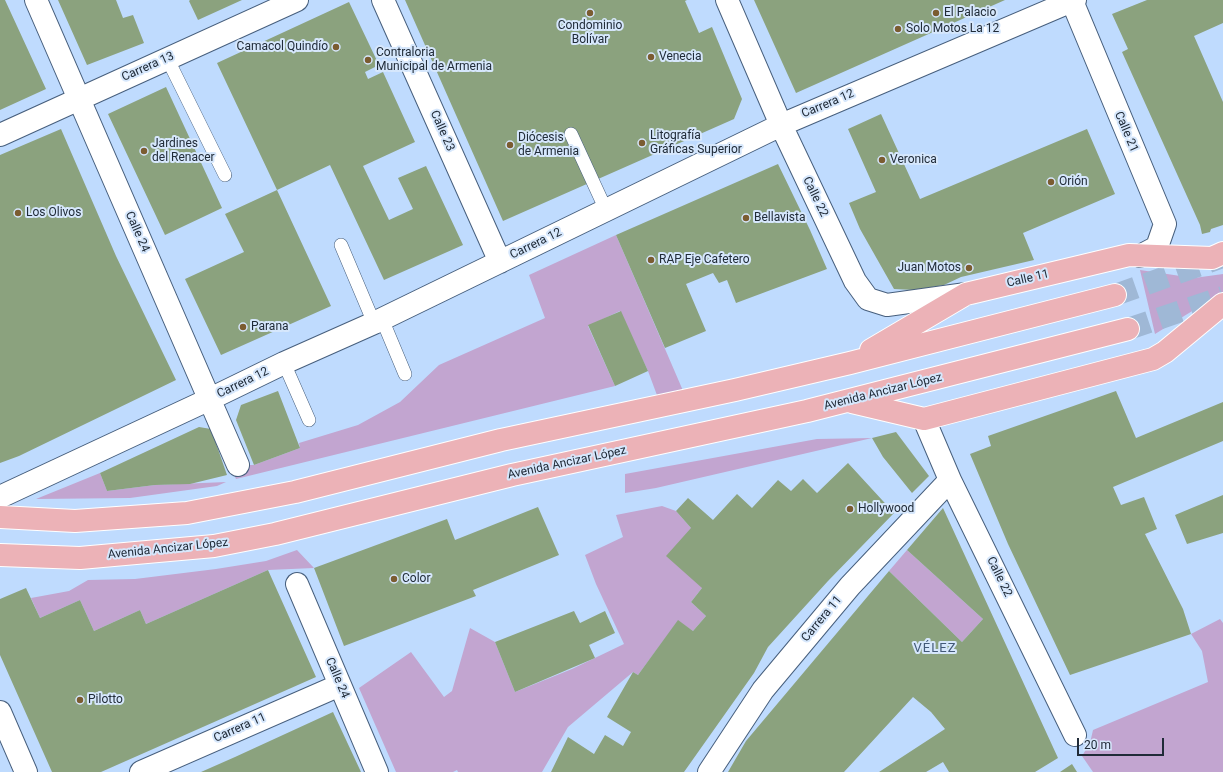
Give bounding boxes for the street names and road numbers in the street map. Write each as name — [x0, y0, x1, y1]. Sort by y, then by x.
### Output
street label: Carrera 13 — [120, 49, 176, 85]
street label: Carrera 12 — [800, 87, 856, 121]
street label: Calle 23 — [427, 108, 457, 154]
street label: Calle 21 — [1111, 109, 1141, 155]
street label: Calle 22 — [799, 175, 831, 219]
street label: Calle 24 — [122, 209, 152, 255]
street label: Carrera 12 — [508, 225, 564, 263]
street label: Calle 11 — [1005, 267, 1051, 291]
street label: Carrera 12 — [215, 364, 271, 402]
street label: Avenida Ancizar López — [823, 370, 943, 414]
street label: Avenida Ancizar López — [506, 443, 628, 483]
street label: Avenida Ancizar López — [107, 536, 229, 562]
street label: Calle 22 — [983, 555, 1015, 599]
street label: Carrera 11 — [799, 593, 845, 645]
street label: Calle 24 — [322, 655, 352, 701]
street label: Carrera 11 — [212, 710, 268, 746]

